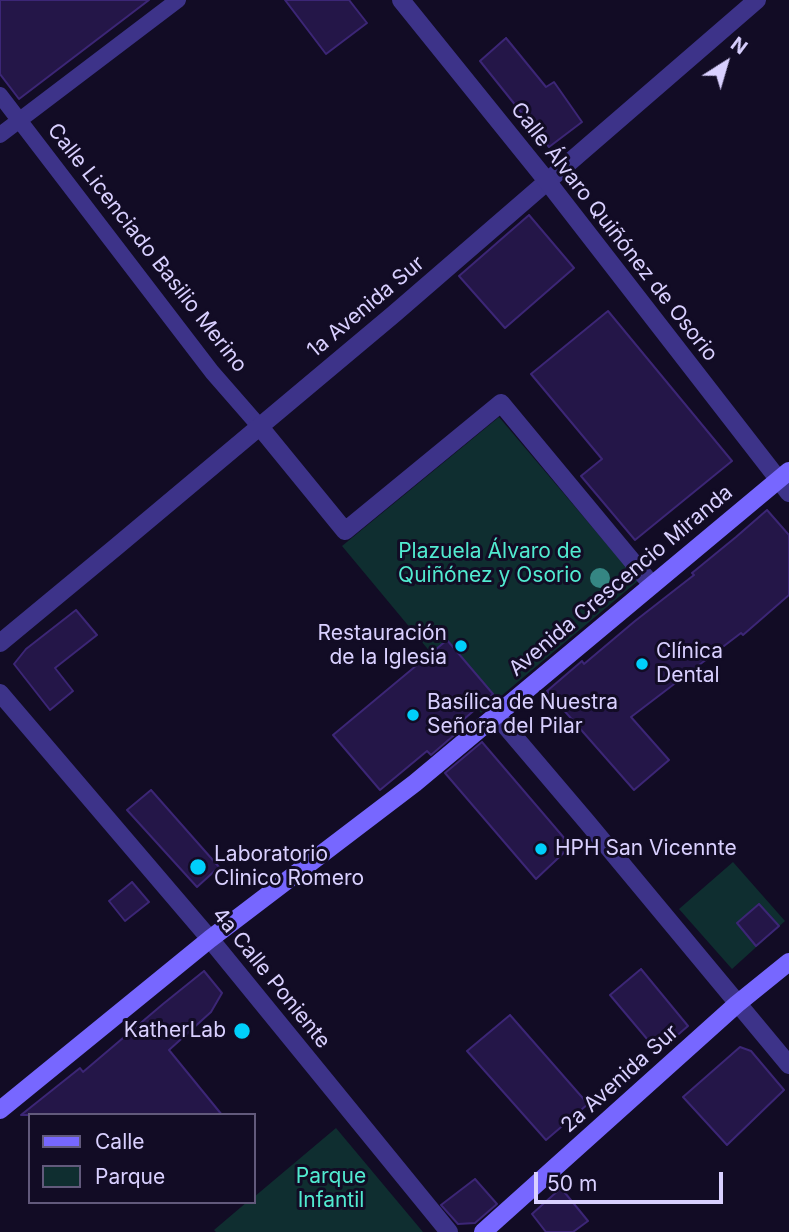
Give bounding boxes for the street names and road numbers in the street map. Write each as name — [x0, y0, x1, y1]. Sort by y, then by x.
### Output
street label: Calle Álvaro Quiñónez de Osorio — [505, 97, 723, 367]
street label: Calle Licenciado Basilio Merino — [42, 118, 252, 378]
street label: 1a Avenida Sur — [302, 251, 430, 363]
street label: Avenida Crescencio Miranda — [504, 480, 738, 682]
street label: 4a Calle Poniente — [207, 903, 335, 1053]
street label: 2a Avenida Sur — [556, 1020, 684, 1138]

